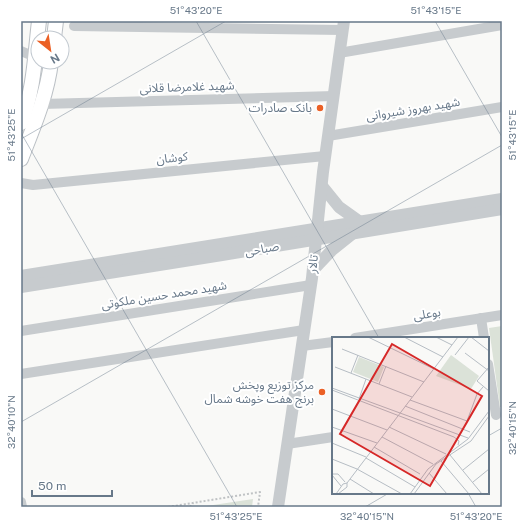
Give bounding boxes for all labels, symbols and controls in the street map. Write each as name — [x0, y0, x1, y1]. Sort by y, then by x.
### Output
text: 51°43'20"E — [170, 4, 222, 16]
text: 51°43'15"E — [410, 4, 462, 16]
north arrow — [30, 30, 70, 70]
text: N — [48, 51, 62, 66]
street label: شهید غلامرضا قلانی — [139, 78, 235, 96]
street label: شهید بهروز شیروانی — [365, 95, 461, 123]
place label: بانک صادرات — [249, 101, 312, 115]
marker: بانک صادرات — [315, 103, 325, 113]
text: 51°43'25"E — [5, 109, 17, 162]
text: 51°43'15"E — [506, 109, 518, 161]
street label: کوشان — [155, 149, 190, 167]
street label: صباحی — [244, 239, 280, 259]
street label: تالار — [305, 254, 321, 275]
street label: شهید محمد حسین ملکوتی — [100, 278, 228, 312]
street label: بوعلی — [412, 305, 442, 323]
inset map — [332, 337, 489, 494]
place label: مرکز توزیع وپخش برنج هفت خوشه شمال — [205, 378, 314, 408]
marker: مرکز توزیع وپخش برنج هفت خوشه شمال — [317, 387, 327, 397]
text: 32°40'10"N — [5, 395, 17, 449]
text: 32°40'15"N — [506, 401, 518, 455]
scale bar — [32, 472, 112, 498]
text: 50 m — [38, 479, 66, 493]
text: 51°43'25"E — [210, 510, 263, 522]
text: 32°40'15"N — [340, 510, 394, 522]
text: 51°43'20"E — [450, 510, 502, 522]

